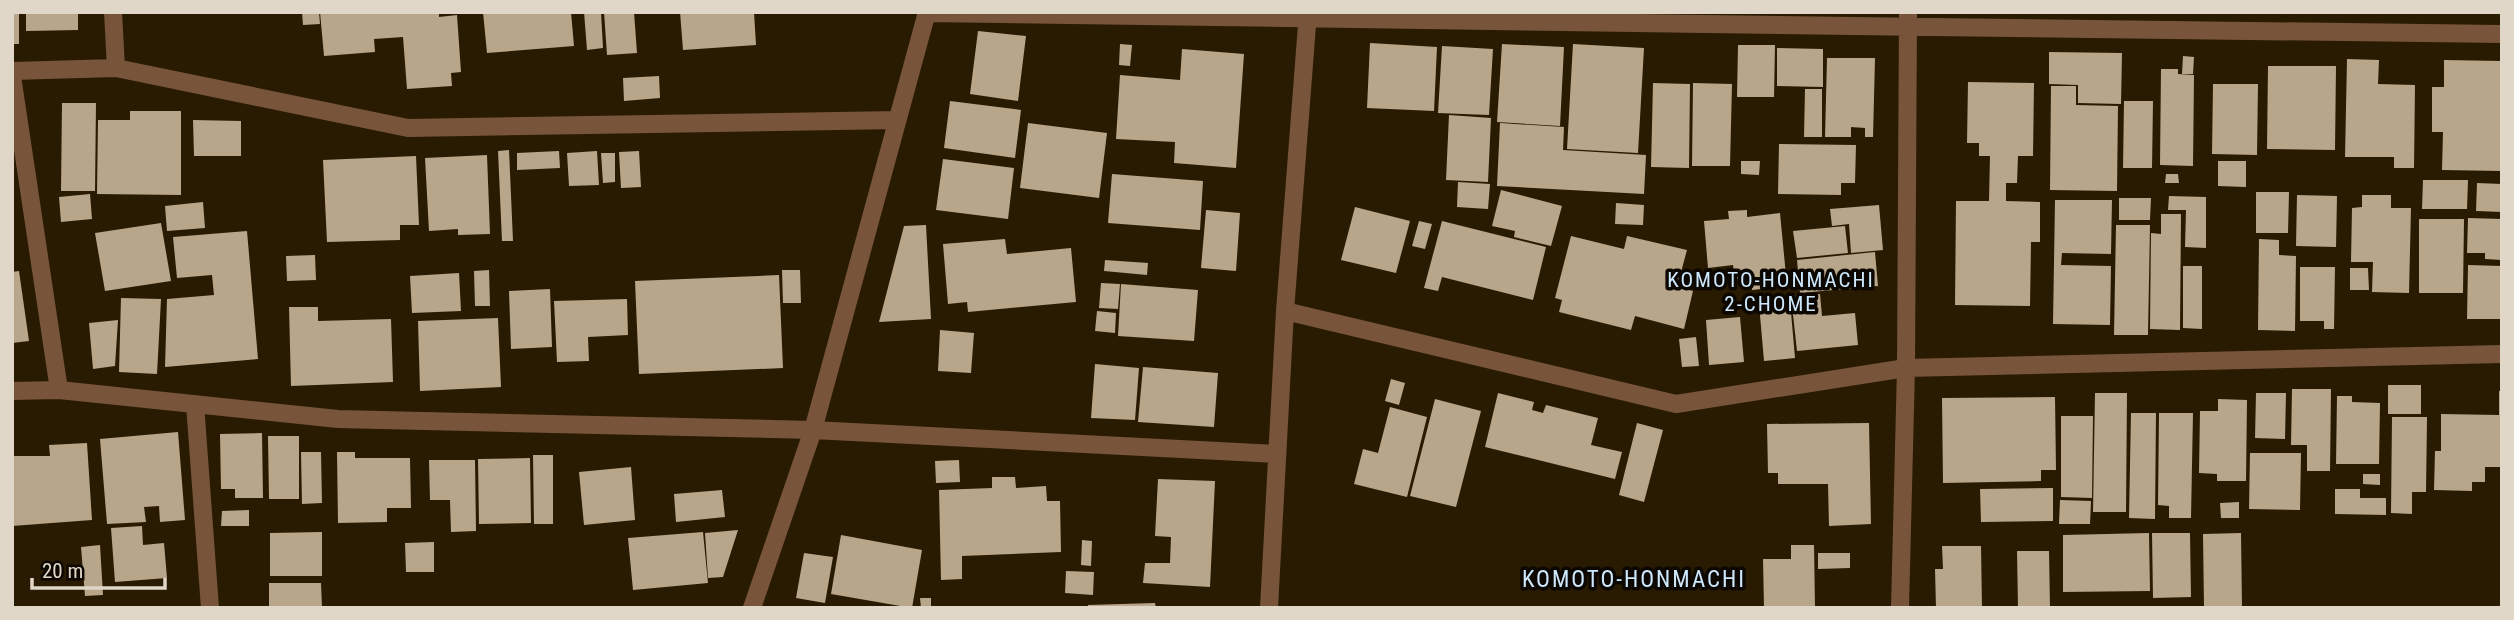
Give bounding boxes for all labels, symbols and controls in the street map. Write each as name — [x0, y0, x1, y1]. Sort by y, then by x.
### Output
district label: KOMOTO-HONMACHI 2-CHOME — [1667, 268, 1875, 316]
scale bar — [32, 546, 164, 590]
text: 20 m — [42, 559, 83, 583]
district label: KOMOTO-HONMACHI — [1522, 566, 1746, 593]

